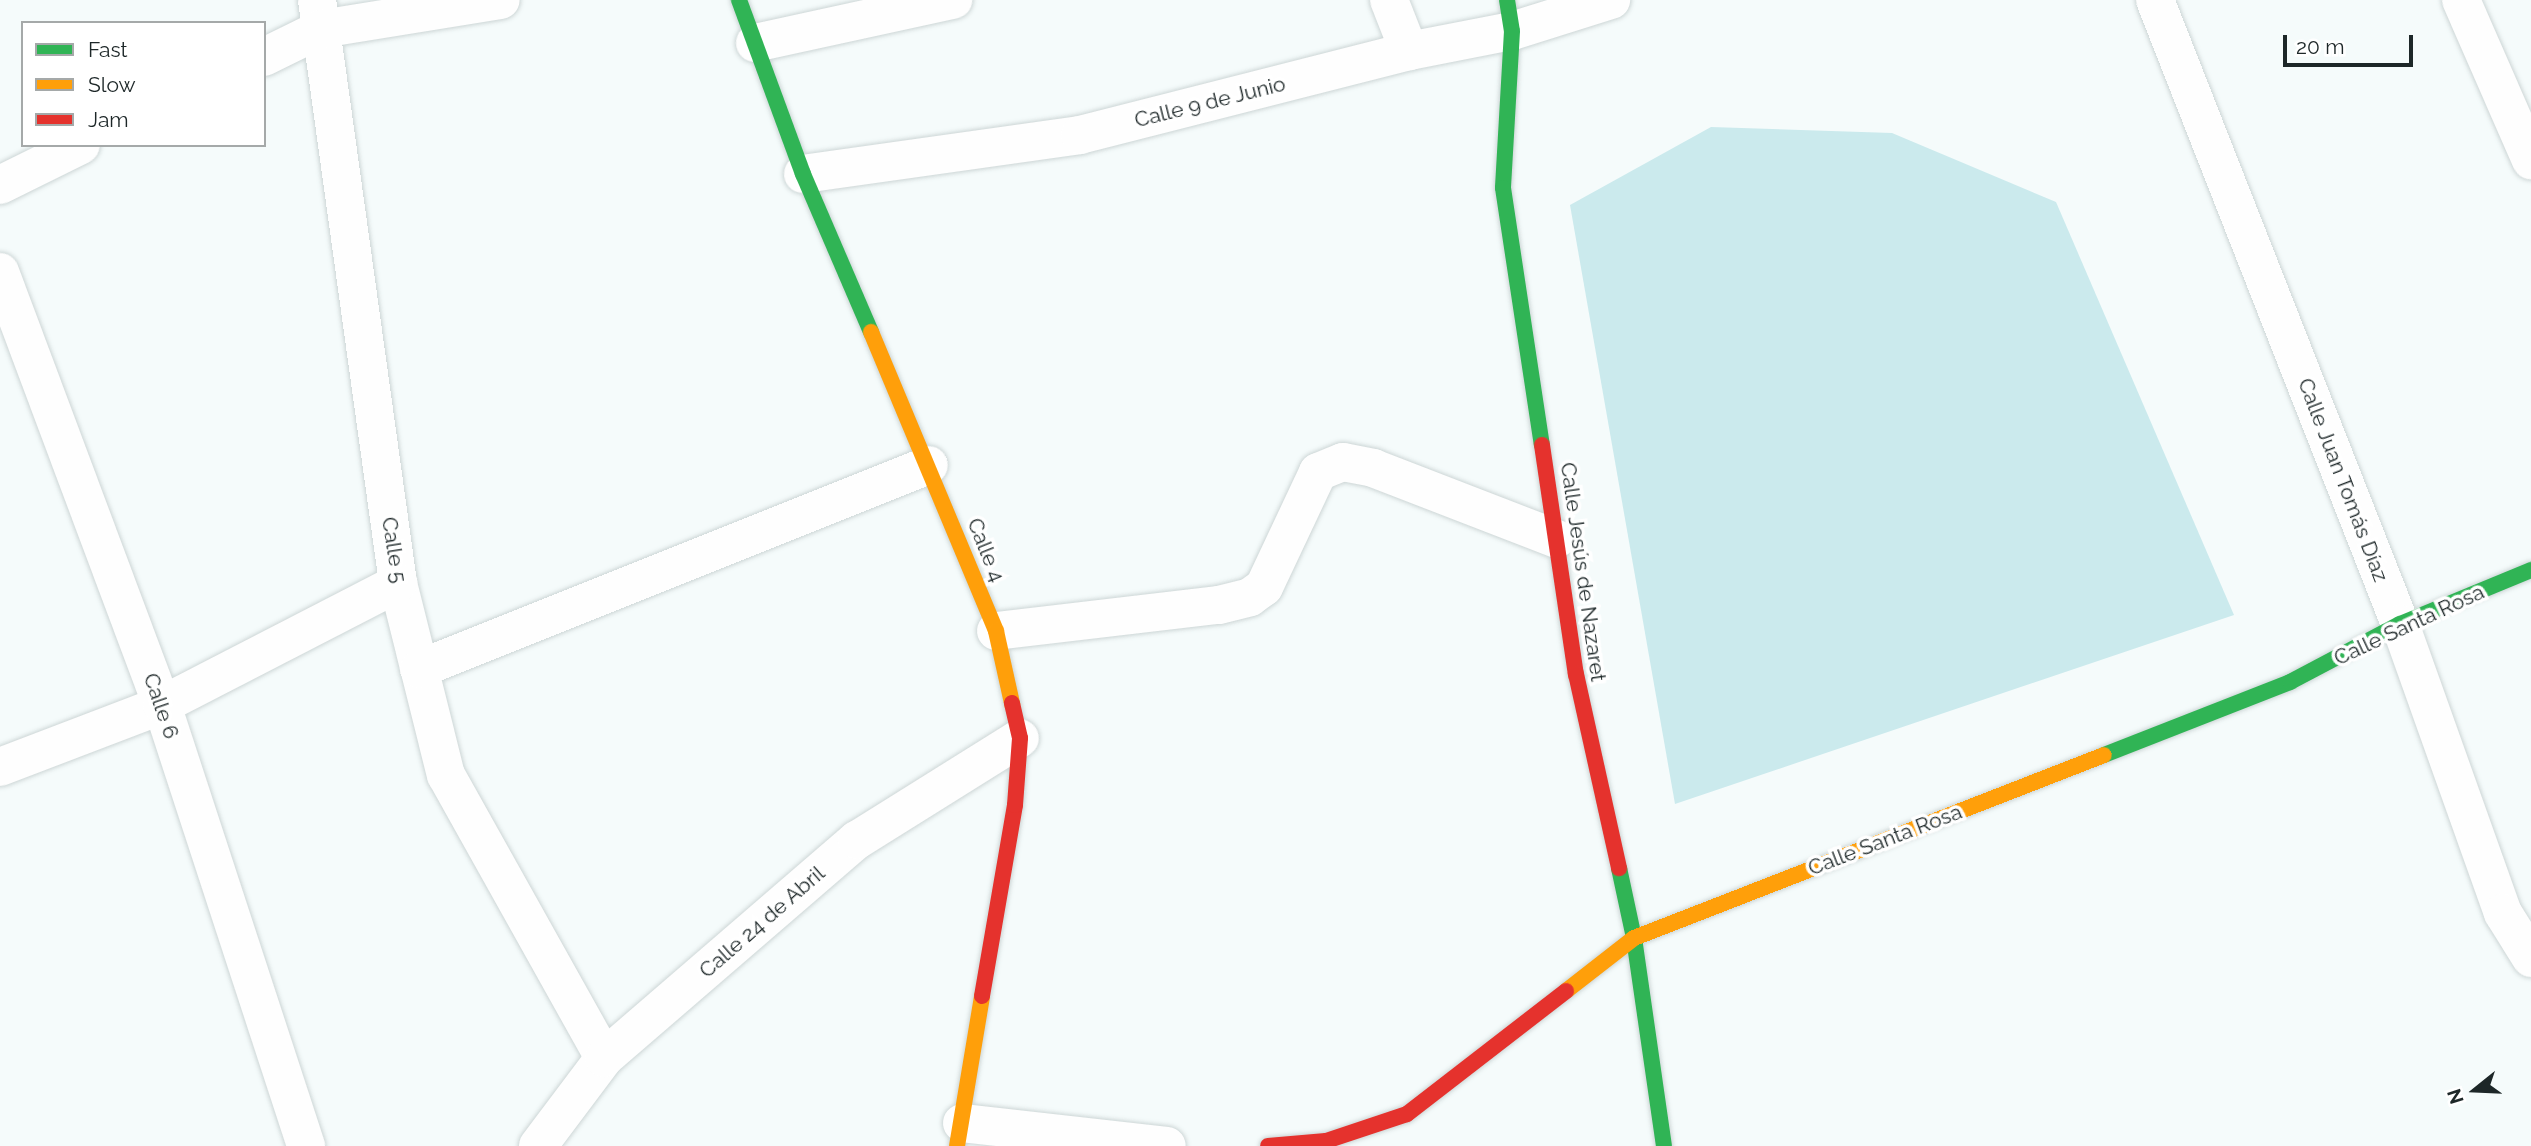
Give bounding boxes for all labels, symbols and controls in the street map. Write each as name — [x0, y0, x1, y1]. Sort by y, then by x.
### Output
legend — [21, 21, 266, 147]
scale bar — [2286, 21, 2416, 65]
text: 20 m — [2296, 34, 2344, 59]
text: Fast — [88, 37, 128, 62]
street label: Calle 9 de Junio — [1132, 71, 1288, 133]
text: Slow — [88, 72, 136, 97]
text: Jam — [88, 107, 129, 132]
street label: Calle Juan Tomás Díaz — [2292, 374, 2394, 586]
street label: Calle Jesús de Nazaret — [1555, 460, 1611, 684]
street label: Calle 4 — [962, 514, 1010, 586]
street label: Calle 5 — [376, 515, 412, 585]
street label: Calle Santa Rosa — [2330, 579, 2488, 671]
street label: Calle 6 — [138, 670, 184, 742]
street label: Calle Santa Rosa — [1805, 799, 1965, 881]
street label: Calle 24 de Abril — [694, 861, 830, 983]
north arrow — [2440, 1055, 2510, 1125]
text: N — [2442, 1086, 2468, 1107]

